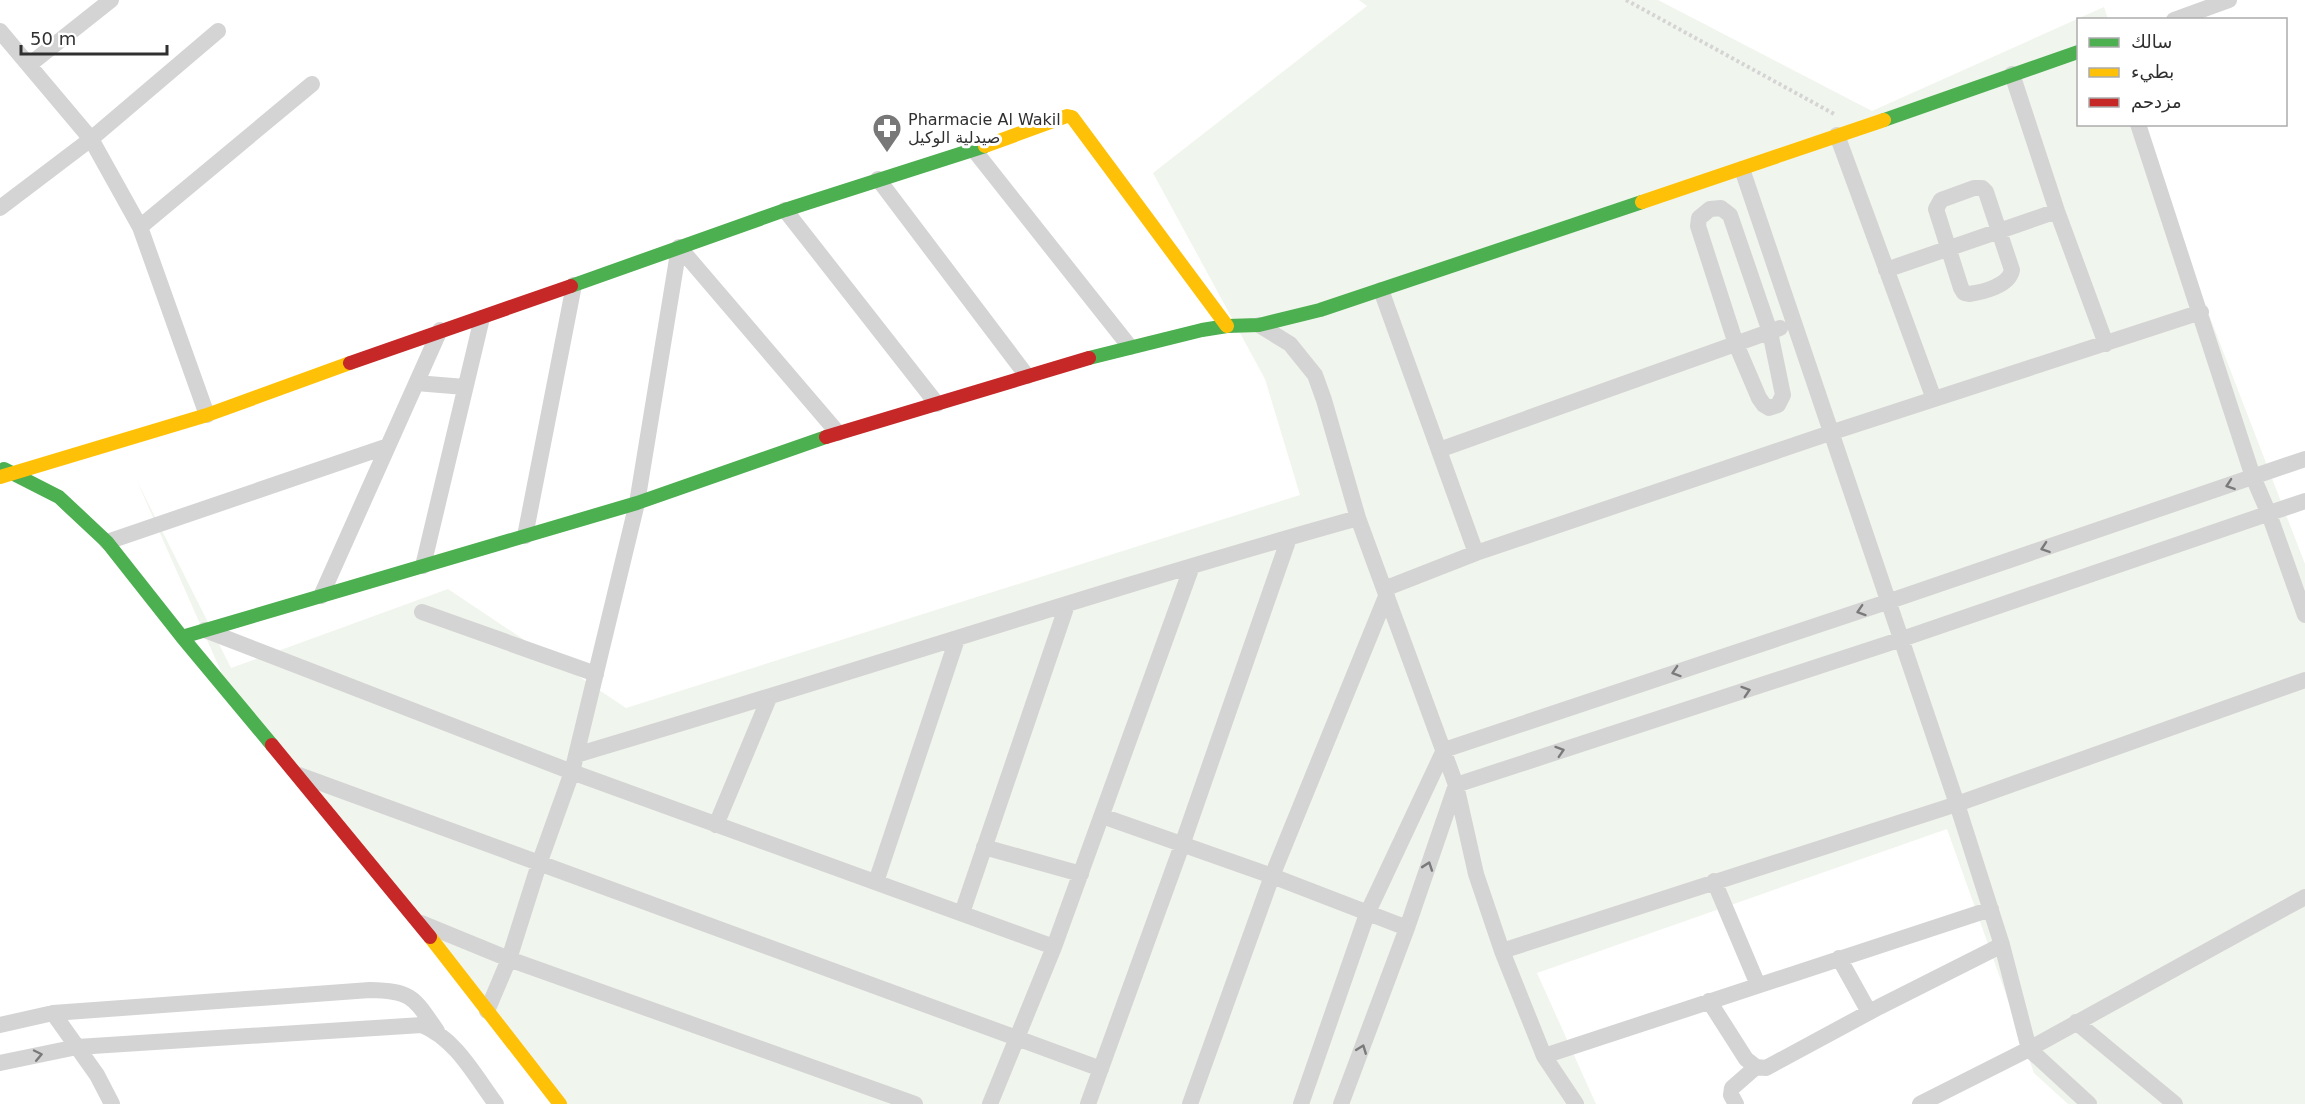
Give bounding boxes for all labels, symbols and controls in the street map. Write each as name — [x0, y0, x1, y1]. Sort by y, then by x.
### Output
scale bar — [21, 18, 166, 56]
legend — [2077, 18, 2287, 126]
text: 50 m — [30, 28, 76, 49]
text: سالك — [2131, 31, 2172, 52]
text: بطيء — [2131, 61, 2174, 83]
text: مزدحم — [2131, 91, 2182, 113]
place label: Pharmacie Al Wakil صيدلية الوكيل — [908, 110, 1061, 148]
pharmacy icon: Pharmacie Al Wakil صيدلية الوكيل — [871, 112, 903, 154]
one-way arrow — [2225, 477, 2236, 490]
one-way arrow — [2040, 540, 2051, 553]
one-way arrow — [1856, 603, 1867, 616]
one-way arrow — [1671, 665, 1682, 678]
one-way arrow — [1740, 685, 1751, 698]
one-way arrow — [1554, 746, 1565, 759]
one-way arrow — [1421, 861, 1434, 872]
one-way arrow — [1354, 1044, 1367, 1055]
one-way arrow — [33, 1049, 43, 1062]

